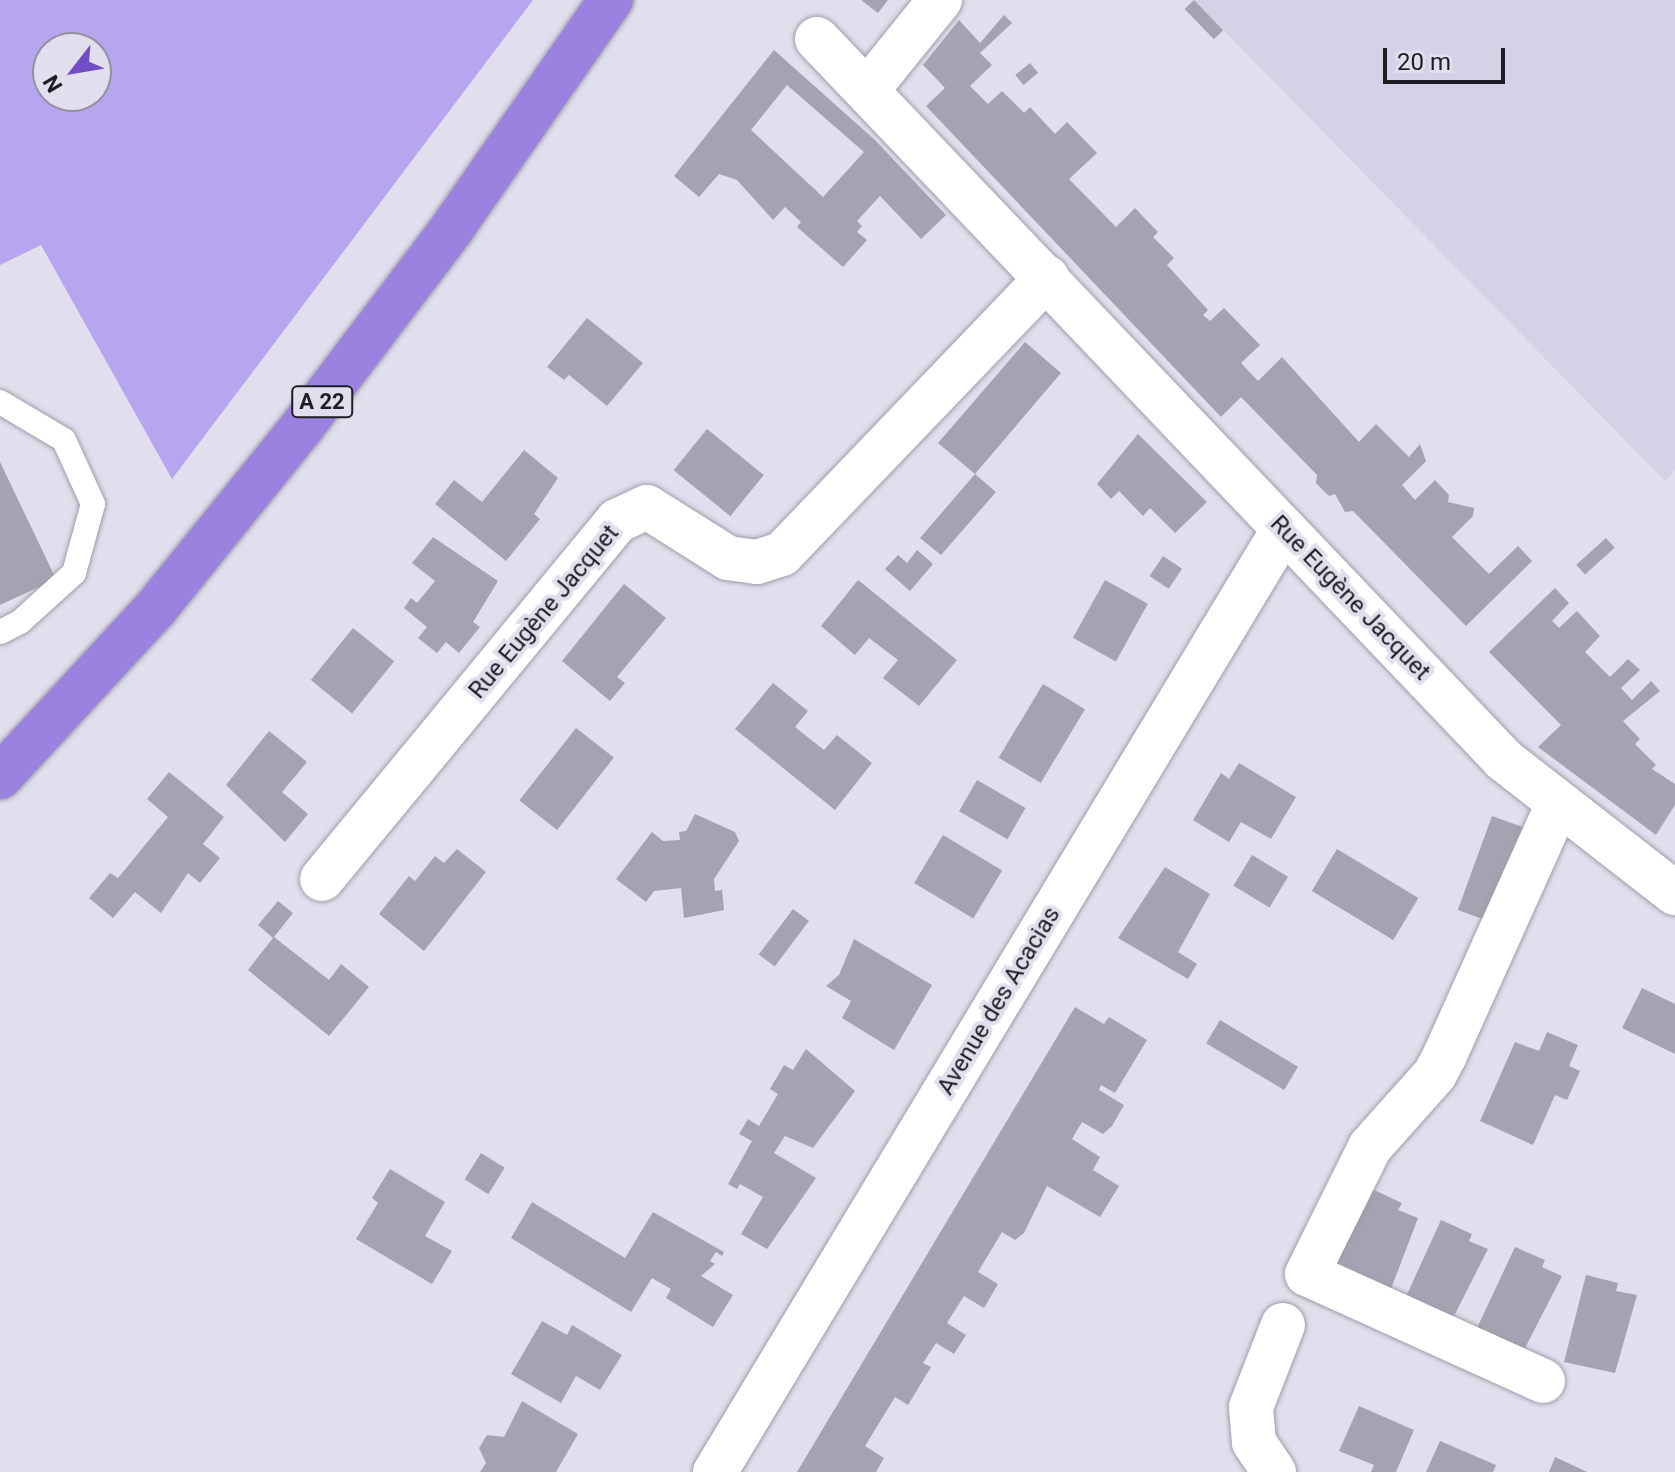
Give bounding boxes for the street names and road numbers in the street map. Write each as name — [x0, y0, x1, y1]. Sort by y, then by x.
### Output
road number: A 22 — [290, 384, 354, 420]
street label: Rue Eugène Jacquet — [1264, 510, 1436, 686]
street label: Rue Eugène Jacquet — [463, 519, 625, 705]
street label: Avenue des Acacias — [932, 902, 1066, 1100]

